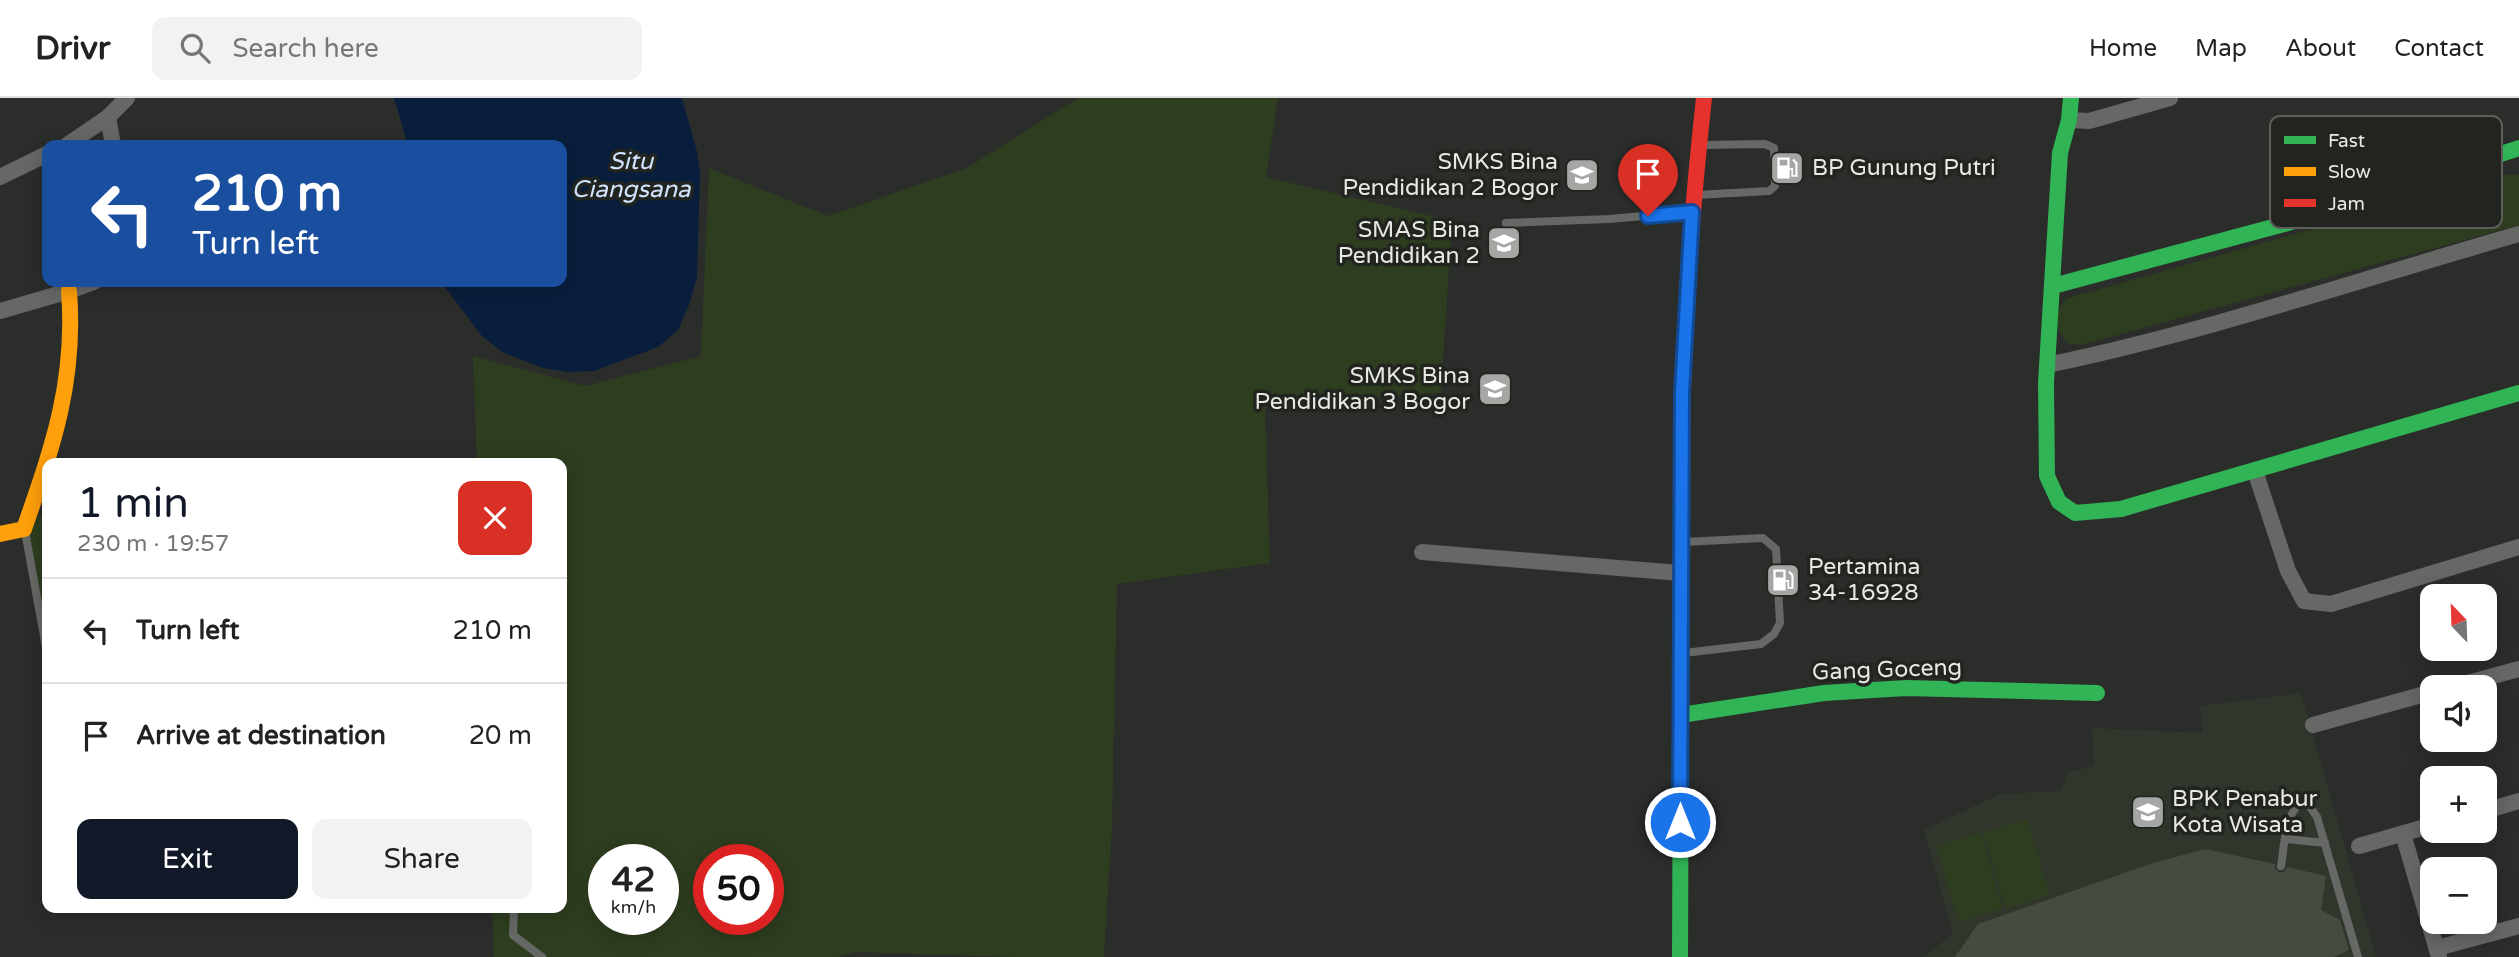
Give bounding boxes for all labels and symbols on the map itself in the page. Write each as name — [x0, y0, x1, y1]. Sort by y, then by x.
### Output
legend — [2270, 116, 2502, 228]
text: Fast — [2328, 130, 2365, 152]
pin — [1618, 144, 1678, 216]
water label: Situ Ciangsana — [571, 147, 691, 204]
place label: SMKS Bina Pendidikan 2 Bogor — [1343, 148, 1558, 202]
fuel station icon: BP Gunung Putri — [1768, 149, 1806, 187]
place label: BP Gunung Putri — [1812, 154, 1996, 182]
school or university icon: SMKS Bina Pendidikan 2 Bogor — [1563, 156, 1601, 194]
text: Slow — [2328, 161, 2371, 183]
text: Jam — [2328, 193, 2365, 215]
place label: SMAS Bina Pendidikan 2 — [1338, 216, 1480, 270]
school or university icon: SMAS Bina Pendidikan 2 — [1485, 224, 1523, 262]
place label: SMKS Bina Pendidikan 3 Bogor — [1255, 362, 1470, 416]
school or university icon: SMKS Bina Pendidikan 3 Bogor — [1476, 370, 1514, 408]
place label: Pertamina 34-16928 — [1808, 553, 1920, 607]
fuel station icon: Pertamina 34-16928 — [1764, 561, 1802, 599]
north arrow — [2420, 584, 2497, 662]
street label: Gang Goceng — [1812, 653, 1962, 687]
position arrow — [1643, 785, 1717, 859]
place label: BPK Penabur Kota Wisata — [2172, 785, 2317, 839]
school or university icon: BPK Penabur Kota Wisata — [2129, 793, 2167, 831]
speed limit sign: 50 — [693, 844, 784, 935]

